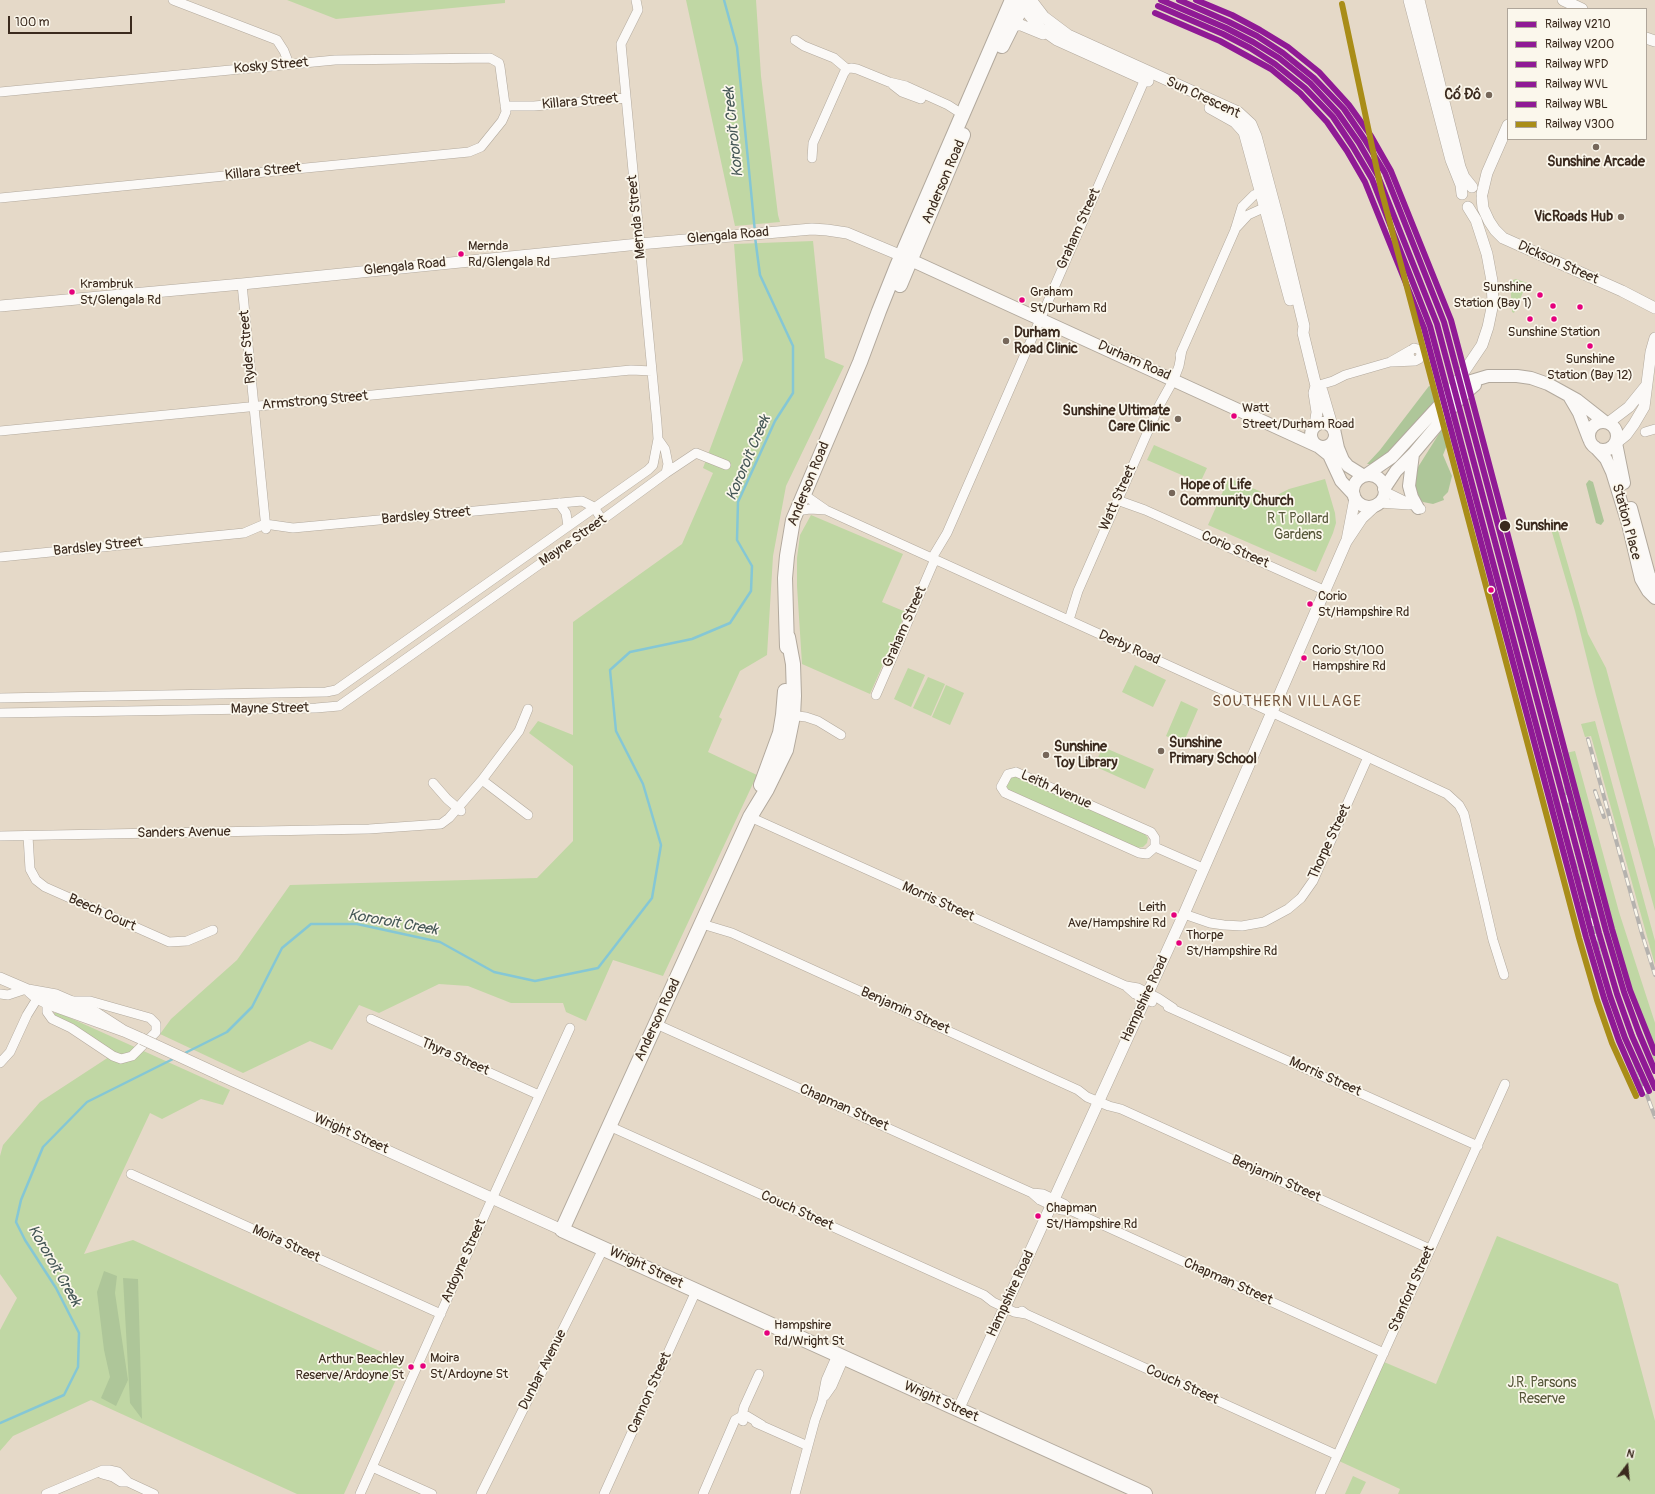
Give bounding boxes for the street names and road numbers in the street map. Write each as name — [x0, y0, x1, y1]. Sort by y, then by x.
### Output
street label: Kosky Street — [233, 54, 309, 78]
street label: Sun Crescent — [1163, 74, 1243, 122]
street label: Killara Street — [541, 90, 619, 114]
street label: Anderson Road — [919, 138, 969, 226]
street label: Killara Street — [224, 160, 302, 184]
street label: Mernda Street — [624, 174, 650, 260]
street label: Graham Street — [1054, 186, 1104, 272]
street label: Glengala Road — [686, 224, 770, 248]
street label: Dickson Street — [1515, 238, 1601, 288]
street label: Glengala Road — [363, 254, 447, 280]
street label: Ryder Street — [236, 309, 260, 385]
street label: Durham Road — [1095, 337, 1173, 385]
street label: Armstrong Street — [261, 388, 369, 414]
street label: Anderson Road — [784, 439, 834, 529]
street label: Watt Street — [1096, 462, 1140, 534]
street label: Station Place — [1608, 482, 1644, 562]
street label: Bardsley Street — [381, 504, 471, 528]
street label: Mayne Street — [536, 512, 610, 570]
street label: Corio Street — [1199, 528, 1271, 572]
street label: Bardsley Street — [53, 534, 143, 560]
street label: Graham Street — [880, 584, 930, 670]
street label: Derby Road — [1096, 627, 1162, 669]
street label: Mayne Street — [231, 700, 309, 718]
street label: Leith Avenue — [1018, 767, 1094, 813]
street label: Thorpe Street — [1305, 802, 1355, 882]
street label: Sanders Avenue — [137, 824, 231, 842]
street label: Morris Street — [899, 879, 977, 925]
street label: Beech Court — [66, 891, 138, 935]
street label: Hampshire Road — [1118, 953, 1172, 1045]
street label: Anderson Road — [631, 976, 685, 1064]
street label: Benjamin Street — [858, 984, 952, 1038]
street label: Thyra Street — [418, 1035, 492, 1079]
street label: Morris Street — [1286, 1054, 1364, 1100]
street label: Chapman Street — [797, 1081, 891, 1135]
street label: Wright Street — [311, 1110, 391, 1158]
street label: Benjamin Street — [1229, 1152, 1323, 1206]
street label: Couch Street — [758, 1187, 836, 1235]
street label: Ardoyne Street — [438, 1217, 490, 1305]
street label: Moira Street — [249, 1222, 323, 1266]
street label: Stanford Street — [1385, 1243, 1439, 1335]
street label: Wright Street — [606, 1244, 686, 1292]
street label: Hampshire Road — [984, 1248, 1038, 1340]
street label: Chapman Street — [1181, 1255, 1275, 1309]
street label: Dunbar Avenue — [516, 1327, 570, 1413]
street label: Cannon Street — [625, 1350, 675, 1436]
street label: Couch Street — [1143, 1361, 1221, 1409]
street label: Wright Street — [901, 1378, 981, 1426]

